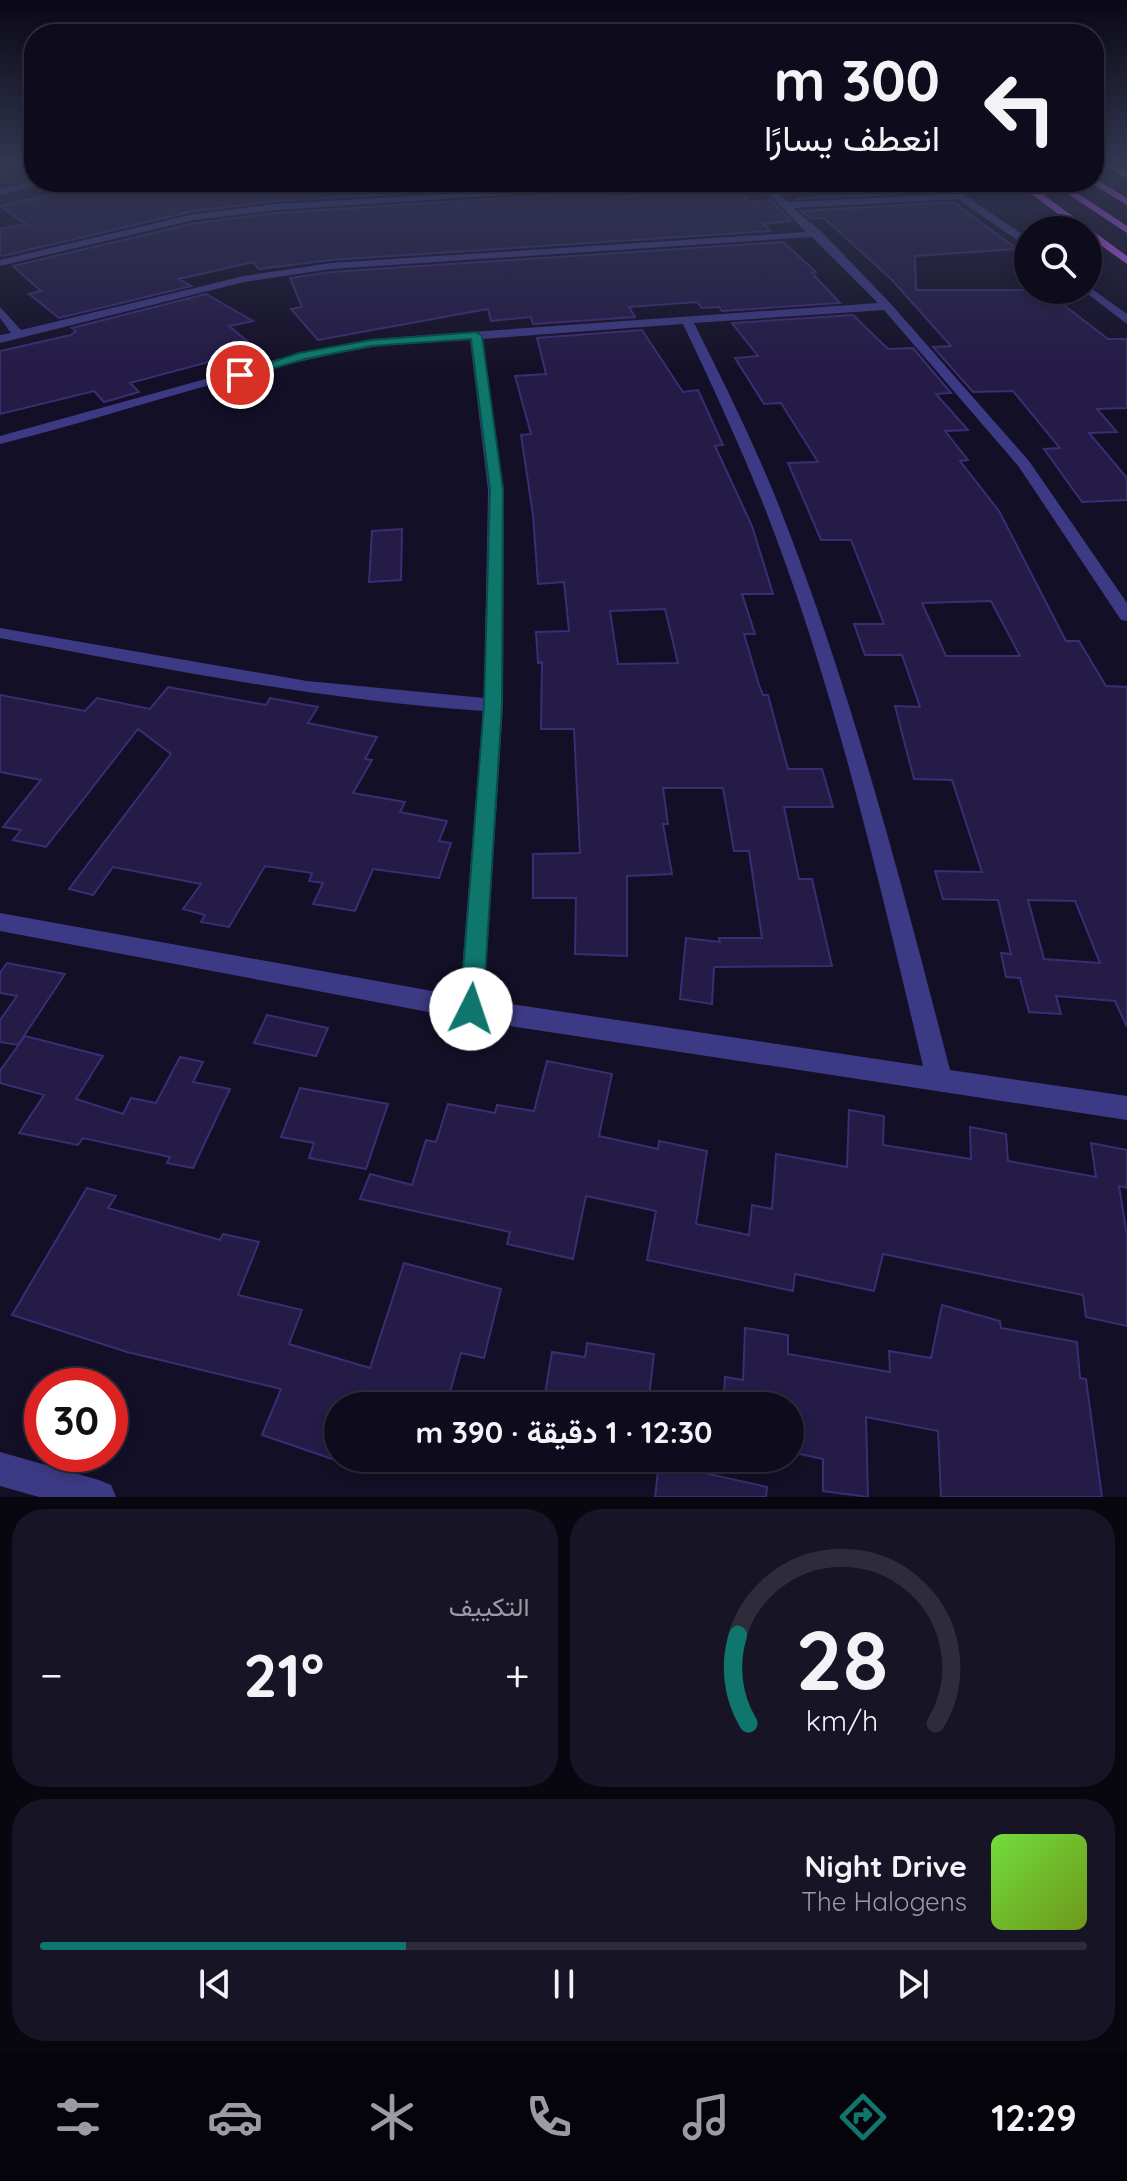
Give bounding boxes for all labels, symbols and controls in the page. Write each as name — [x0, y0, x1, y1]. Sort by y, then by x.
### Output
text: 300 m — [774, 45, 940, 115]
icon: left — [968, 56, 1072, 160]
text: انعطف يسارًا — [764, 115, 940, 160]
map controls — [1014, 216, 1102, 304]
button: search — [1014, 216, 1102, 304]
pin — [206, 341, 274, 409]
icon: arrive — [218, 353, 262, 397]
position arrow — [429, 967, 513, 1051]
speed limit sign: 30 — [24, 1368, 128, 1472]
text: 12:30 · 1 دقيقة · 390 m — [416, 1413, 712, 1451]
text: التكييف — [449, 1590, 530, 1623]
text: 28 — [796, 1607, 889, 1711]
text: 21° — [243, 1637, 324, 1712]
text: − — [40, 1647, 63, 1702]
text: + — [505, 1647, 530, 1702]
text: km/h — [806, 1702, 879, 1738]
text: Night Drive — [805, 1847, 967, 1885]
text: The Halogens — [801, 1885, 967, 1918]
icon: previous — [193, 1962, 237, 2006]
icon: pause — [542, 1962, 586, 2006]
icon: next — [891, 1962, 935, 2006]
icon: filters — [50, 2089, 106, 2145]
icon: car — [207, 2089, 263, 2145]
icon: climate — [364, 2089, 420, 2145]
icon: phone — [521, 2089, 577, 2145]
icon: music — [678, 2089, 734, 2145]
icon: directions — [835, 2089, 891, 2145]
text: 12:29 — [991, 2095, 1077, 2140]

